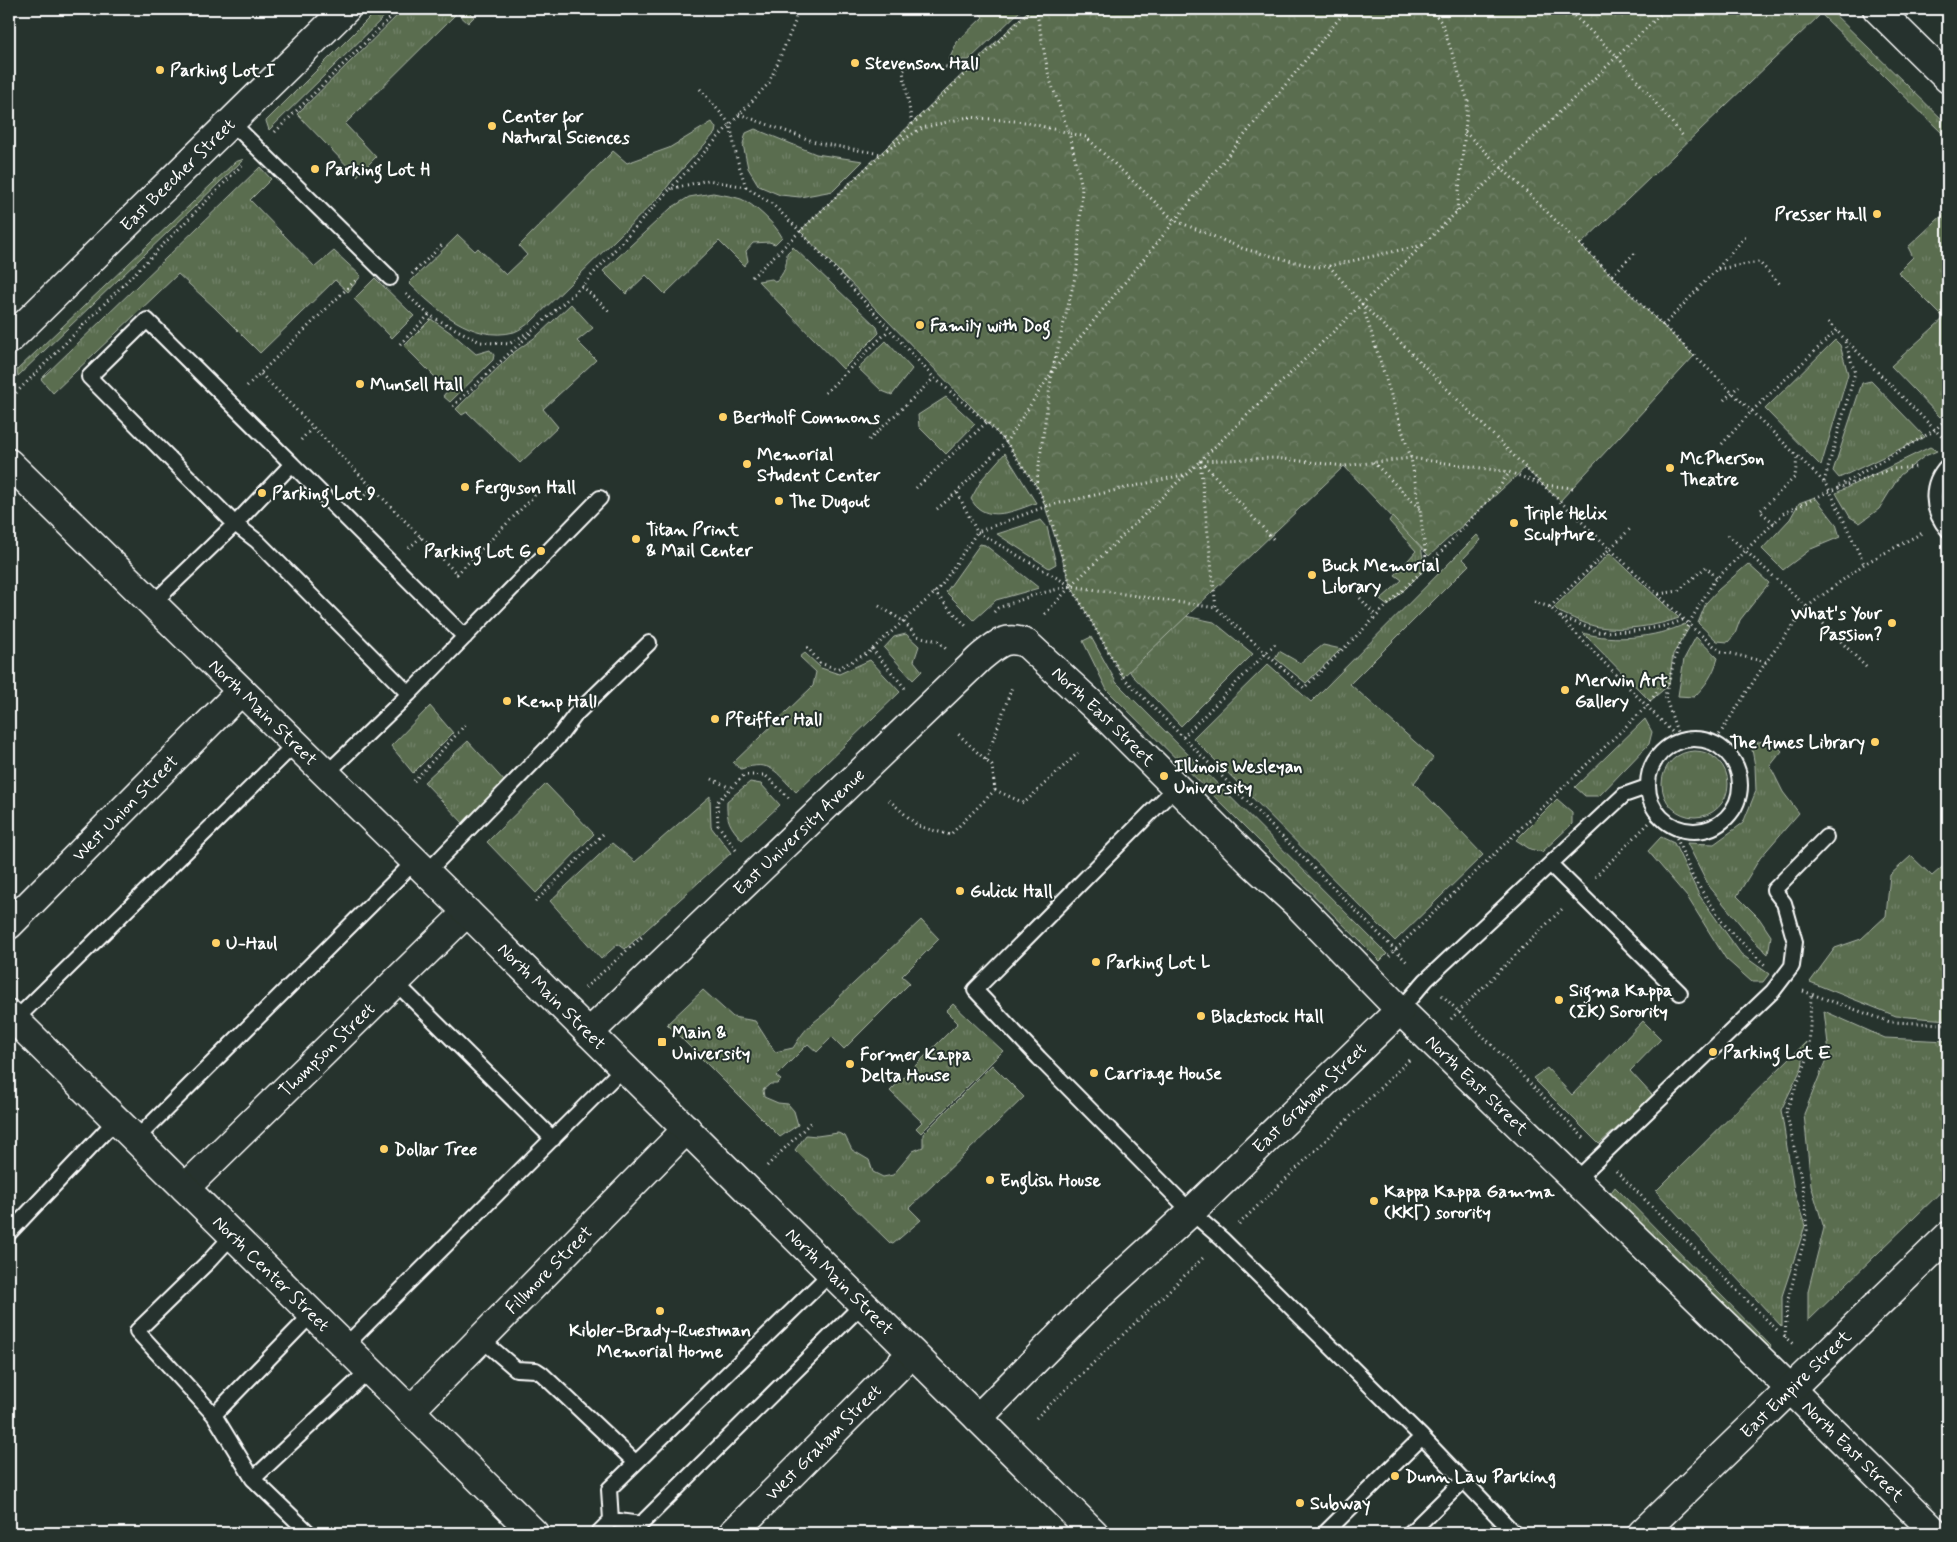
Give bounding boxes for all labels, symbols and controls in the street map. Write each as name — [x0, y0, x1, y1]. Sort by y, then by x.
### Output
place label: Stevenson Hall — [865, 52, 979, 76]
marker: Stevenson Hall — [849, 57, 861, 69]
place label: Parking Lot I — [170, 59, 276, 85]
marker: Parking Lot I — [154, 64, 166, 76]
place label: Center for Natural Sciences — [502, 105, 630, 150]
street label: East Beecher Street — [115, 113, 241, 237]
marker: Center for Natural Sciences — [486, 120, 498, 132]
place label: Parking Lot H — [325, 158, 430, 184]
marker: Parking Lot H — [309, 163, 321, 175]
place label: Presser Hall — [1774, 203, 1868, 227]
marker: Presser Hall — [1871, 208, 1883, 220]
place label: Family with Dog — [930, 314, 1051, 340]
marker: Family with Dog — [914, 319, 926, 331]
place label: Munsell Hall — [370, 373, 464, 397]
marker: Munsell Hall — [354, 378, 366, 390]
place label: Bertholf Commons — [733, 406, 880, 430]
marker: Bertholf Commons — [717, 411, 729, 423]
place label: Memorial Student Center — [757, 443, 881, 488]
place label: McPherson Theatre — [1680, 447, 1764, 492]
marker: Memorial Student Center — [741, 458, 753, 470]
marker: McPherson Theatre — [1664, 462, 1676, 474]
place label: Ferguson Hall — [475, 476, 577, 502]
marker: Ferguson Hall — [459, 481, 471, 493]
place label: Parking Lot 9 — [272, 482, 376, 508]
marker: Parking Lot 9 — [256, 487, 268, 499]
place label: The Dugout — [789, 490, 870, 514]
marker: The Dugout — [773, 495, 785, 507]
place label: Triple Helix Sculpture — [1524, 502, 1608, 547]
marker: Triple Helix Sculpture — [1508, 517, 1520, 529]
place label: Titan Print & Mail Center — [646, 518, 753, 563]
marker: Titan Print & Mail Center — [630, 533, 642, 545]
place label: Parking Lot G — [424, 540, 531, 566]
marker: Parking Lot G — [535, 545, 547, 557]
place label: Buck Memorial Library — [1322, 554, 1440, 599]
marker: Buck Memorial Library — [1306, 569, 1318, 581]
place label: What's Your Passion? — [1790, 602, 1883, 647]
marker: What's Your Passion? — [1886, 617, 1898, 629]
street label: North Main Street — [203, 654, 322, 772]
street label: North East Street — [1046, 662, 1160, 773]
place label: Merwin Art Gallery — [1575, 669, 1668, 714]
marker: Merwin Art Gallery — [1559, 684, 1571, 696]
place label: Kemp Hall — [517, 690, 597, 714]
marker: Kemp Hall — [501, 695, 513, 707]
place label: Pfeiffer Hall — [725, 708, 822, 732]
marker: Pfeiffer Hall — [709, 713, 721, 725]
place label: The Ames Library — [1729, 731, 1865, 755]
marker: The Ames Library — [1869, 736, 1881, 748]
street label: West Union Street — [68, 750, 184, 867]
place label: Illinois Wesleyan University — [1174, 755, 1302, 800]
street label: East University Avenue — [729, 763, 871, 901]
marker: Illinois Wesleyan University — [1158, 770, 1170, 782]
place label: Gulick Hall — [970, 880, 1053, 904]
marker: Gulick Hall — [954, 885, 966, 897]
place label: U-Haul — [226, 932, 278, 956]
marker: U-Haul — [210, 937, 222, 949]
street label: North Main Street — [492, 938, 611, 1056]
place label: Parking Lot L — [1106, 951, 1210, 977]
marker: Parking Lot L — [1090, 956, 1102, 968]
place label: Sigma Kappa (ΣΚ) Sorority — [1569, 979, 1672, 1024]
marker: Sigma Kappa (ΣΚ) Sorority — [1553, 994, 1565, 1006]
street label: Thompson Street — [274, 997, 381, 1103]
place label: Blackstock Hall — [1211, 1005, 1324, 1029]
marker: Blackstock Hall — [1195, 1010, 1207, 1022]
place label: Main & University — [672, 1021, 750, 1066]
street label: North East Street — [1420, 1030, 1534, 1141]
marker: Main & University — [656, 1036, 668, 1048]
street label: East Graham Street — [1248, 1037, 1372, 1159]
place label: Parking Lot E — [1723, 1041, 1831, 1067]
place label: Former Kappa Delta House — [860, 1043, 971, 1088]
marker: Parking Lot E — [1707, 1046, 1719, 1058]
marker: Former Kappa Delta House — [844, 1058, 856, 1070]
place label: Carriage House — [1104, 1062, 1222, 1086]
marker: Carriage House — [1088, 1067, 1100, 1079]
place label: Dollar Tree — [394, 1138, 477, 1162]
marker: Dollar Tree — [378, 1143, 390, 1155]
place label: English House — [1000, 1169, 1102, 1195]
marker: English House — [984, 1174, 996, 1186]
place label: Kappa Kappa Gamma (ΚΚΓ) sorority — [1384, 1180, 1555, 1225]
marker: Kappa Kappa Gamma (ΚΚΓ) sorority — [1368, 1195, 1380, 1207]
street label: North Center Street — [207, 1211, 335, 1338]
street label: Fillmore Street — [500, 1221, 598, 1320]
street label: North Main Street — [780, 1223, 898, 1341]
marker: Kibler-Brady-Ruestman Memorial Home — [654, 1305, 666, 1317]
place label: Kibler-Brady-Ruestman Memorial Home — [569, 1319, 751, 1364]
street label: East Empire Street — [1735, 1325, 1857, 1444]
street label: West Graham Street — [761, 1379, 887, 1506]
street label: North East Street — [1796, 1396, 1909, 1508]
place label: Dunn Law Parking — [1405, 1465, 1556, 1489]
marker: Dunn Law Parking — [1389, 1470, 1401, 1482]
place label: Subway — [1310, 1492, 1371, 1516]
marker: Subway — [1294, 1497, 1306, 1509]

